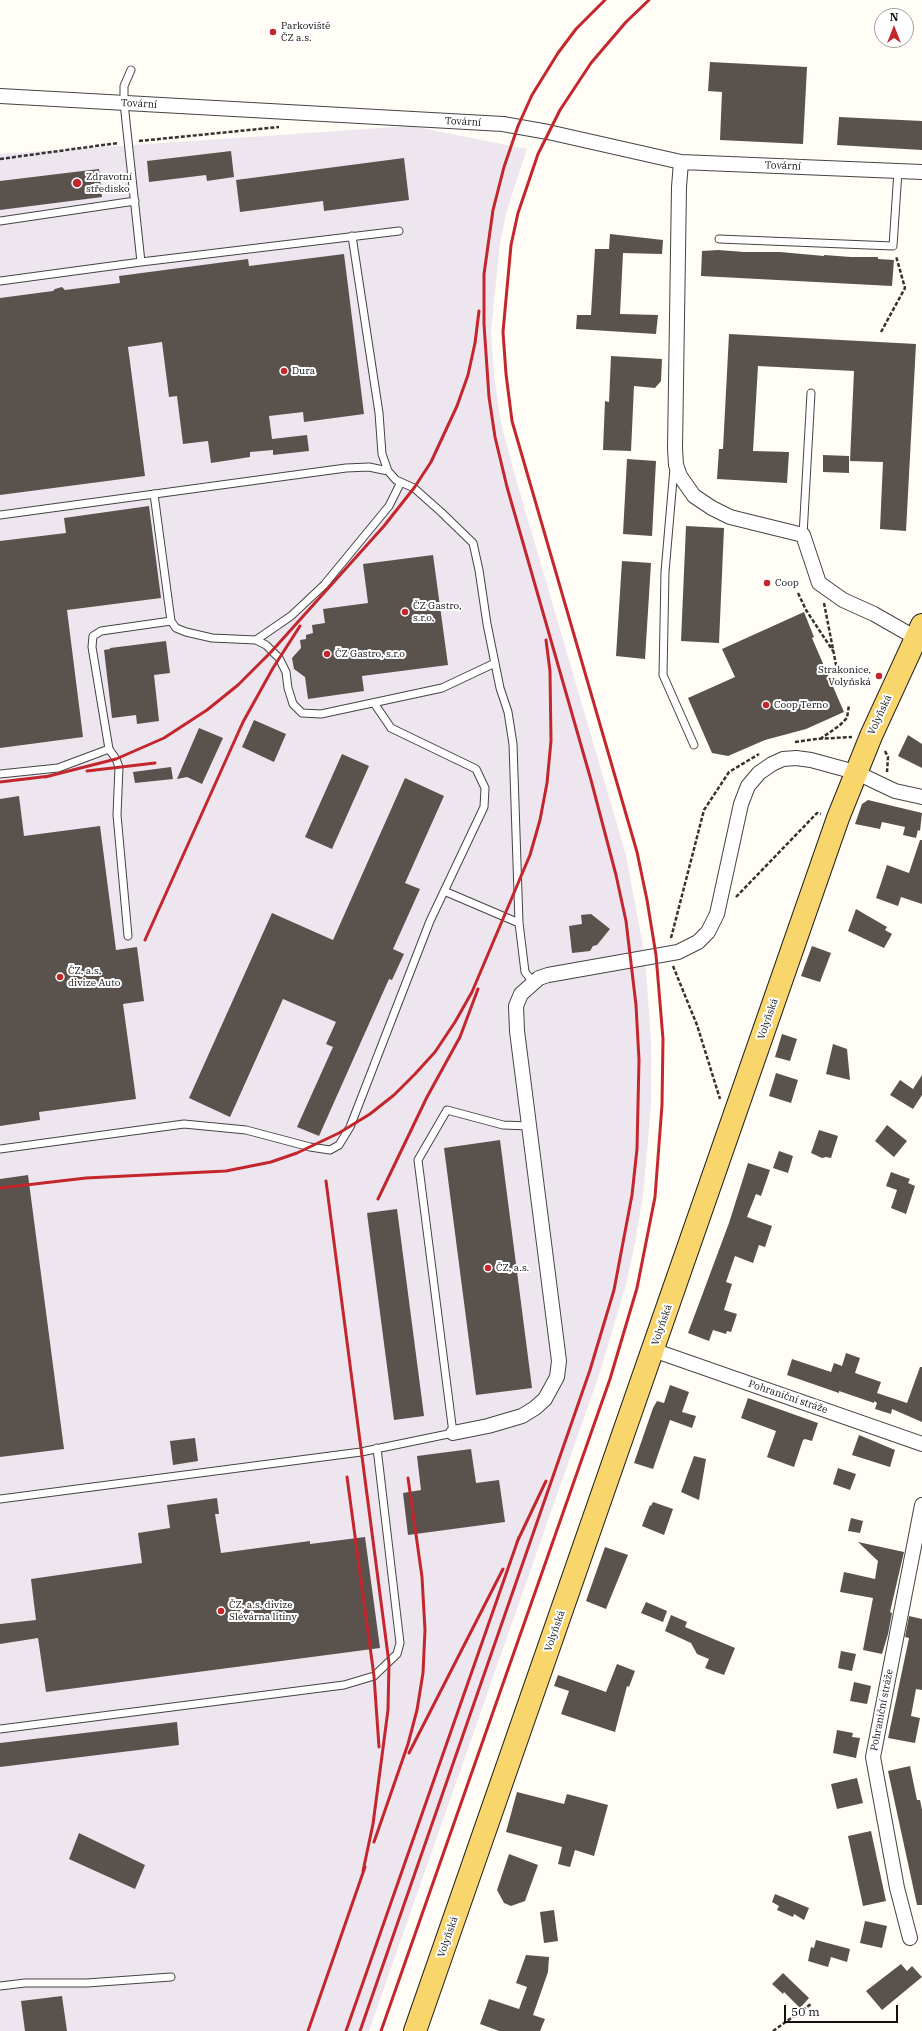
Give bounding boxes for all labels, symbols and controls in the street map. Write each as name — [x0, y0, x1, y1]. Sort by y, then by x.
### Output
north arrow — [874, 8, 914, 48]
text: N — [890, 10, 898, 24]
place label: Parkoviště ČZ a.s. — [281, 20, 330, 44]
marker: Parkoviště ČZ a.s. — [268, 27, 278, 37]
street label: Tovární — [121, 97, 157, 111]
street label: Tovární — [445, 115, 481, 129]
street label: Tovární — [765, 159, 801, 173]
place label: Zdravotní středisko — [86, 171, 132, 194]
marker: Zdravotní středisko — [71, 177, 83, 189]
place label: Dura — [292, 365, 315, 377]
marker: Dura — [279, 366, 289, 376]
place label: Coop — [775, 577, 799, 589]
marker: Coop — [762, 578, 772, 588]
place label: ČZ Gastro, s.r.o. — [413, 600, 462, 624]
marker: ČZ Gastro, s.r.o. — [400, 607, 410, 617]
place label: ČZ Gastro, s.r.o — [335, 648, 405, 660]
marker: ČZ Gastro, s.r.o — [322, 649, 332, 659]
place label: Strakonice, Volyňská — [818, 664, 871, 688]
marker: Strakonice, Volyňská — [874, 671, 884, 681]
street label: Volyňská — [866, 693, 894, 737]
place label: Coop Terno — [774, 699, 828, 711]
marker: Coop Terno — [761, 700, 771, 710]
place label: ČZ, a.s. divize Auto — [68, 965, 120, 988]
marker: ČZ, a.s. divize Auto — [55, 972, 65, 982]
street label: Volyňská — [755, 997, 781, 1041]
place label: ČZ, a.s. — [496, 1262, 529, 1274]
marker: ČZ, a.s. — [483, 1263, 493, 1273]
street label: Volyňská — [649, 1303, 675, 1347]
street label: Pohraniční stráže — [747, 1378, 829, 1416]
place label: ČZ, a.s. divize Slévárna litiny — [229, 1599, 297, 1622]
marker: ČZ, a.s. divize Slévárna litiny — [216, 1606, 226, 1616]
street label: Volyňská — [542, 1609, 568, 1653]
street label: Pohraniční stráže — [868, 1668, 896, 1752]
street label: Volyňská — [435, 1915, 461, 1959]
scale bar — [786, 1997, 900, 2023]
text: 50 m — [791, 2004, 820, 2019]

